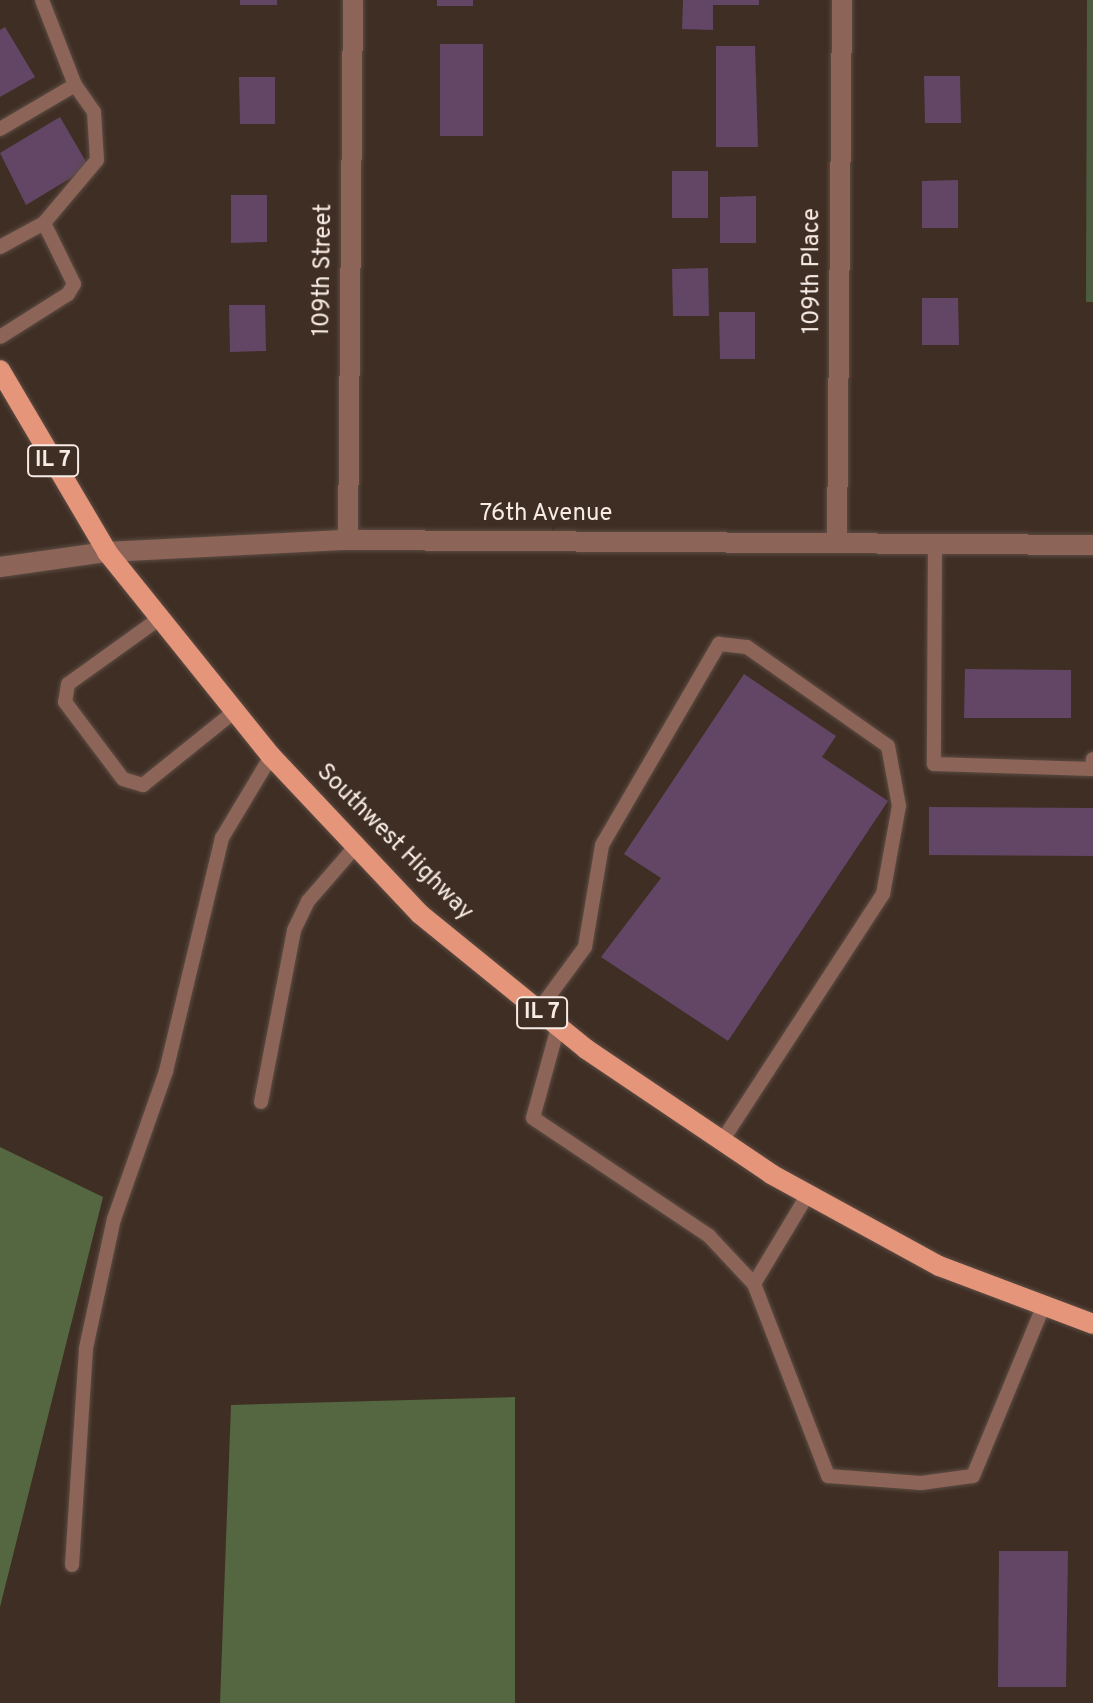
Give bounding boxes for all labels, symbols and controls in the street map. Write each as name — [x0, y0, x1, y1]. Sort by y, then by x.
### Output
street label: 109th Street — [308, 204, 340, 336]
street label: 109th Place — [799, 208, 827, 334]
road number: IL 7 — [25, 443, 81, 479]
street label: 76th Avenue — [479, 501, 613, 529]
street label: Southwest Highway — [310, 759, 478, 927]
road number: IL 7 — [514, 995, 570, 1031]

